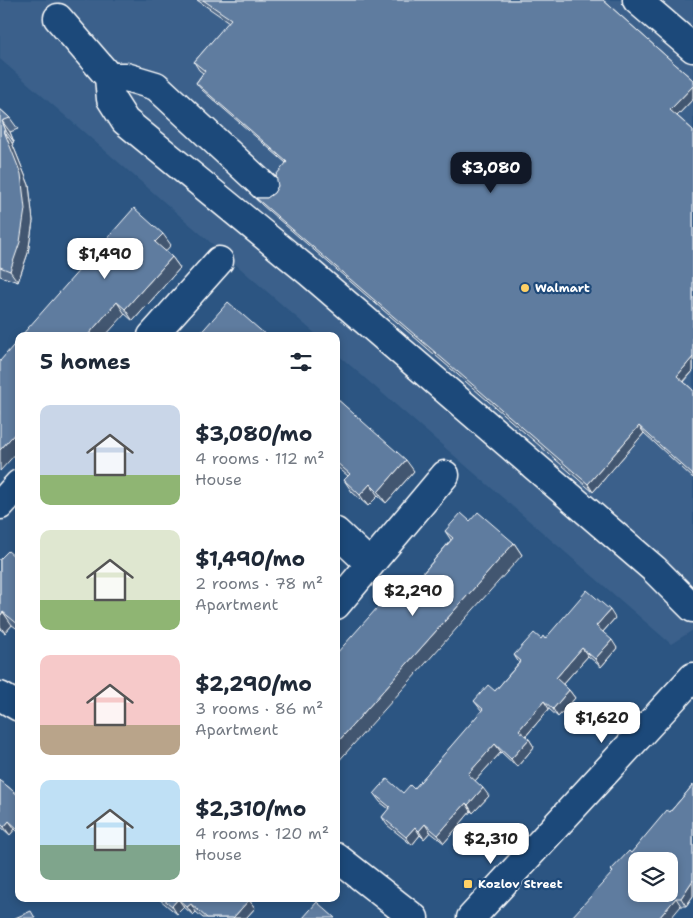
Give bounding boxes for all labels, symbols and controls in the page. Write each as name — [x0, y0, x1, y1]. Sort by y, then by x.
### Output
pin: $3,080 — [450, 152, 532, 194]
text: $3,080 — [462, 157, 521, 178]
pin: $1,490 — [64, 238, 146, 280]
text: $1,490 — [78, 243, 132, 264]
place label: Walmart — [535, 280, 590, 296]
marker: Walmart — [519, 282, 531, 294]
text: 5 homes — [40, 348, 131, 376]
icon: filters — [287, 348, 315, 376]
text: $3,080/mo — [195, 420, 312, 448]
icon: home — [80, 425, 140, 485]
text: 4 rooms · 112 m² — [195, 448, 325, 469]
text: House — [195, 469, 242, 490]
text: $1,490/mo — [195, 545, 305, 573]
icon: home — [80, 550, 140, 610]
text: 2 rooms · 78 m² — [195, 573, 323, 594]
pin: $2,290 — [372, 574, 454, 617]
text: $2,290 — [384, 580, 442, 601]
text: Apartment — [195, 594, 278, 615]
text: $2,290/mo — [195, 670, 312, 698]
icon: home — [80, 675, 140, 735]
text: 3 rooms · 86 m² — [195, 698, 323, 719]
pin: $1,620 — [561, 702, 643, 744]
text: $1,620 — [575, 707, 629, 728]
text: Apartment — [195, 719, 278, 740]
text: $2,310/mo — [195, 795, 306, 823]
icon: home — [80, 800, 140, 860]
pin: $2,310 — [450, 822, 532, 865]
text: 4 rooms · 120 m² — [195, 823, 329, 844]
text: $2,310 — [464, 828, 518, 849]
text: House — [195, 844, 242, 865]
map controls — [628, 852, 678, 902]
button: layers — [628, 852, 678, 902]
place label: Kozlov Street — [478, 876, 563, 892]
marker: Kozlov Street — [462, 878, 474, 890]

